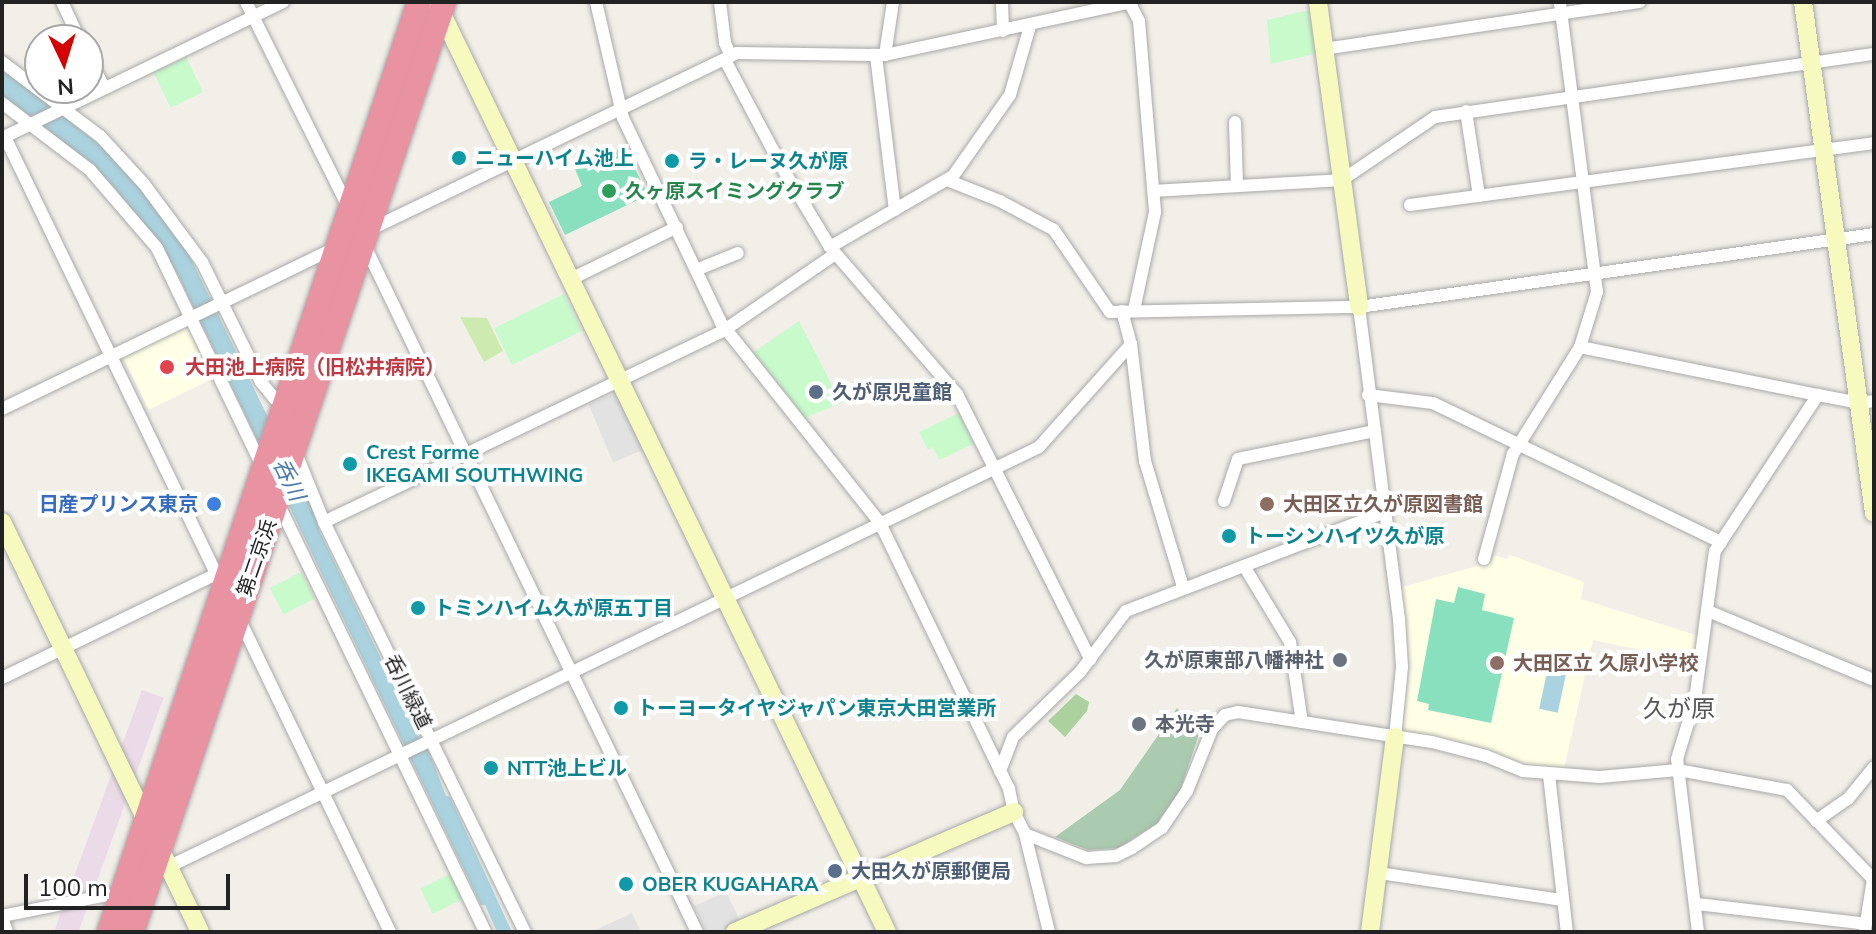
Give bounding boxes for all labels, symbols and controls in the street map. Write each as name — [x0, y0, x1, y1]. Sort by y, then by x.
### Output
north arrow — [24, 24, 104, 104]
text: N — [56, 70, 75, 101]
place label: ニューハイム池上 — [475, 146, 635, 170]
marker: ニューハイム池上 — [450, 149, 468, 167]
place label: ラ・レーヌ久が原 — [688, 149, 848, 173]
marker: ラ・レーヌ久が原 — [663, 152, 681, 170]
place label: 久ヶ原スイミングクラブ — [625, 179, 845, 203]
marker: 久ヶ原スイミングクラブ — [600, 182, 618, 200]
place label: 大田池上病院（旧松井病院） — [185, 355, 445, 379]
marker: 大田池上病院（旧松井病院） — [156, 356, 178, 378]
place label: 久が原児童館 — [832, 380, 952, 404]
marker: 久が原児童館 — [807, 383, 825, 401]
place label: Crest Forme IKEGAMI SOUTHWING — [366, 440, 583, 487]
water label: 呑川 — [266, 454, 310, 506]
marker: Crest Forme IKEGAMI SOUTHWING — [341, 455, 359, 473]
place label: 日産プリンス東京 — [38, 492, 198, 516]
place label: 大田区立久が原図書館 — [1283, 492, 1483, 516]
marker: 日産プリンス東京 — [205, 495, 223, 513]
marker: 大田区立久が原図書館 — [1258, 495, 1276, 513]
street label: 第二京浜 — [233, 516, 281, 600]
place label: トーシンハイツ久が原 — [1245, 524, 1445, 548]
marker: トーシンハイツ久が原 — [1220, 527, 1238, 545]
place label: トミンハイム久が原五丁目 — [434, 596, 674, 620]
marker: トミンハイム久が原五丁目 — [409, 599, 427, 617]
place label: 久が原東部八幡神社 — [1144, 648, 1324, 672]
street label: 呑川緑道 — [380, 651, 436, 733]
marker: 久が原東部八幡神社 — [1331, 651, 1349, 669]
place label: 大田区立 久原小学校 — [1513, 651, 1698, 675]
marker: 大田区立 久原小学校 — [1488, 654, 1506, 672]
place label: トーヨータイヤジャパン東京大田営業所 — [637, 696, 997, 720]
district label: 久が原 — [1643, 696, 1715, 724]
marker: トーヨータイヤジャパン東京大田営業所 — [612, 699, 630, 717]
place label: 本光寺 — [1155, 712, 1215, 736]
marker: 本光寺 — [1130, 715, 1148, 733]
place label: NTT池上ビル — [507, 756, 627, 780]
marker: NTT池上ビル — [482, 759, 500, 777]
scale bar — [28, 858, 234, 908]
place label: 大田久が原郵便局 — [851, 859, 1011, 883]
marker: 大田久が原郵便局 — [826, 862, 844, 880]
text: 100 m — [38, 872, 108, 904]
place label: OBER KUGAHARA — [642, 872, 819, 896]
marker: OBER KUGAHARA — [617, 875, 635, 893]

